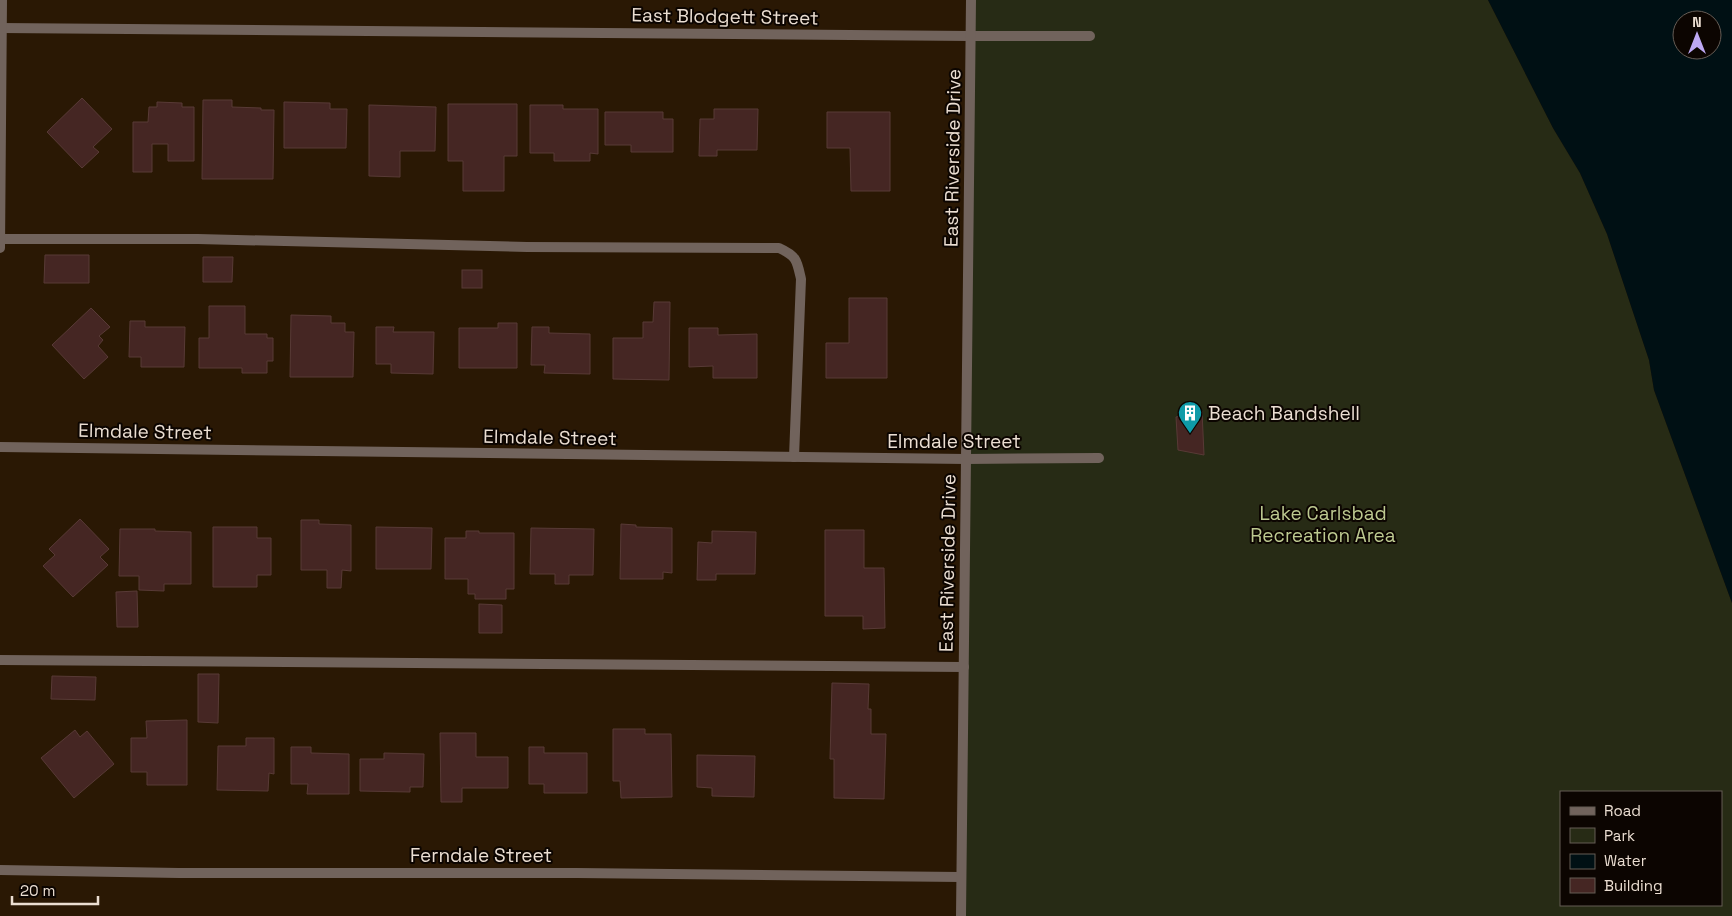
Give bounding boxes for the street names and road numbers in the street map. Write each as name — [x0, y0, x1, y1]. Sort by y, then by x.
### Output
street label: East Blodgett Street — [631, 2, 819, 31]
street label: East Riverside Drive — [938, 69, 967, 247]
street label: Elmdale Street — [78, 418, 212, 445]
street label: Elmdale Street — [483, 424, 617, 451]
street label: Elmdale Street — [887, 429, 1021, 454]
street label: East Riverside Drive — [933, 474, 962, 652]
street label: Ferndale Street — [410, 843, 552, 868]

